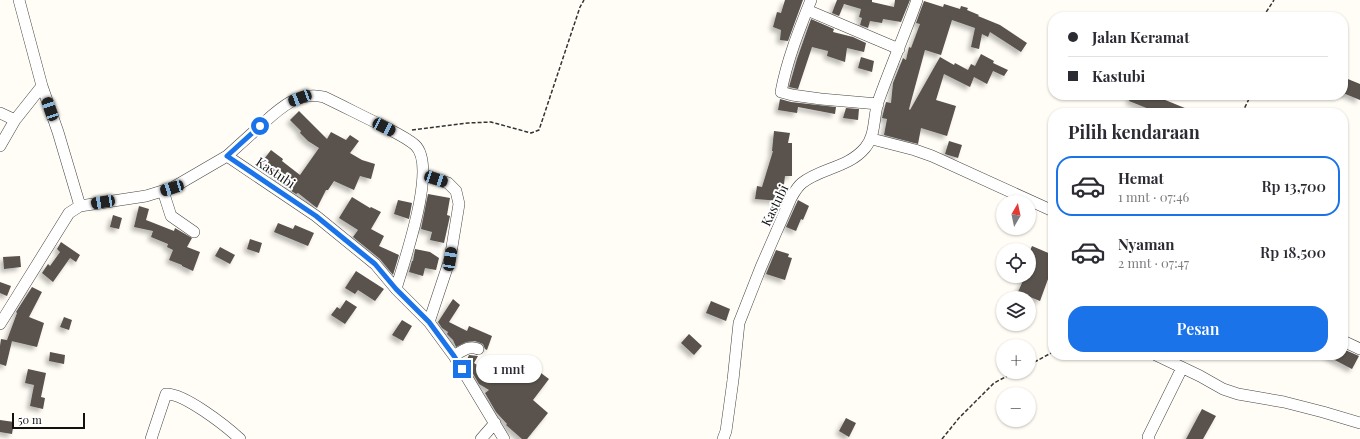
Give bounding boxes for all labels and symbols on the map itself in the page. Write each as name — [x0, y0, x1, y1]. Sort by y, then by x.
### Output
car — [287, 88, 313, 108]
car — [40, 96, 60, 122]
car — [371, 116, 397, 138]
route start — [251, 117, 269, 135]
street label: Kastubi — [253, 153, 299, 191]
car — [423, 170, 449, 188]
car — [159, 179, 185, 197]
street label: Kastubi — [757, 181, 791, 229]
car — [90, 194, 116, 210]
north arrow — [996, 195, 1036, 235]
car — [442, 246, 458, 272]
callout: 1 mnt — [476, 355, 542, 383]
route end — [453, 360, 471, 378]
scale bar — [12, 411, 85, 430]

